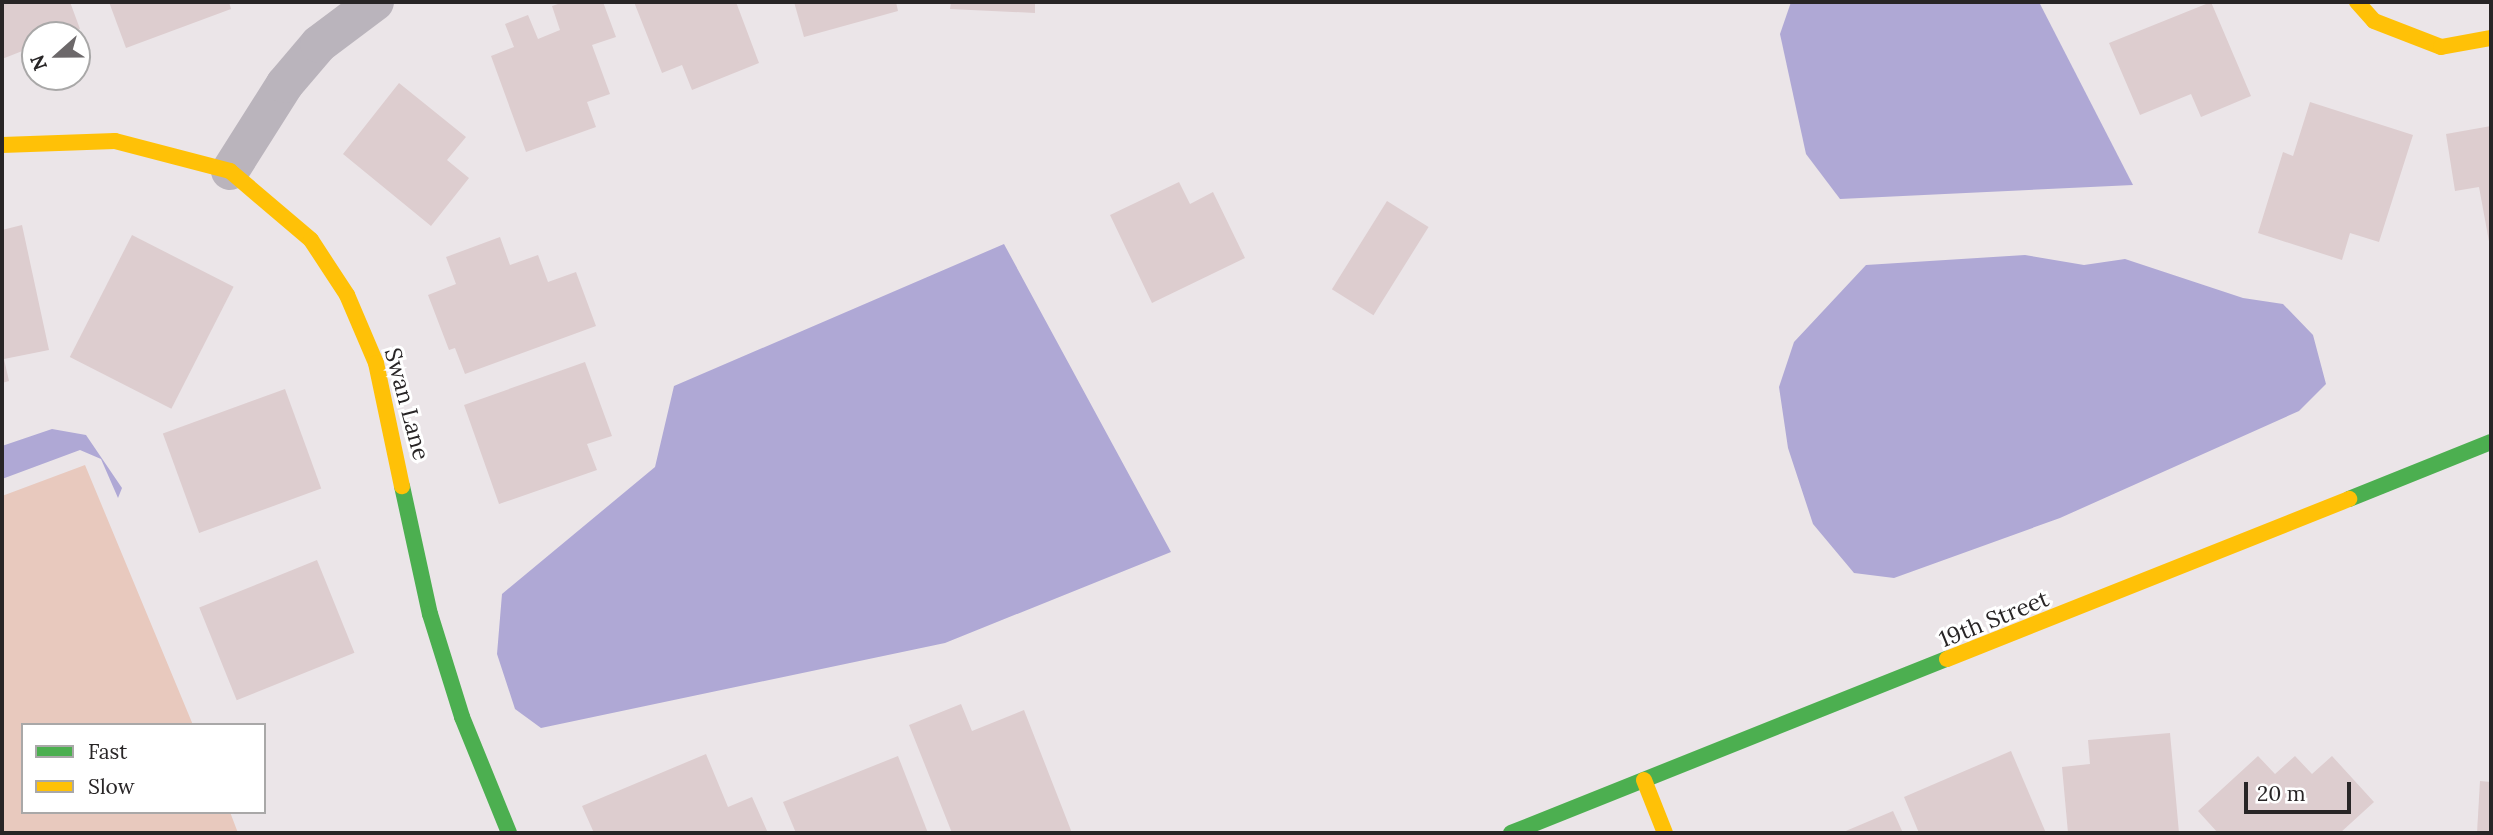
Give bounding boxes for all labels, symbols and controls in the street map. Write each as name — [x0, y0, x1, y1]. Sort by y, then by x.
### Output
north arrow — [21, 21, 91, 91]
text: N — [24, 52, 52, 74]
street label: Swan Lane — [379, 345, 435, 463]
street label: 19th Street — [1935, 585, 2053, 653]
legend — [21, 723, 266, 814]
text: Fast — [88, 738, 127, 765]
scale bar — [2248, 768, 2355, 812]
text: Slow — [88, 773, 135, 800]
text: 20 m — [2257, 780, 2306, 807]

